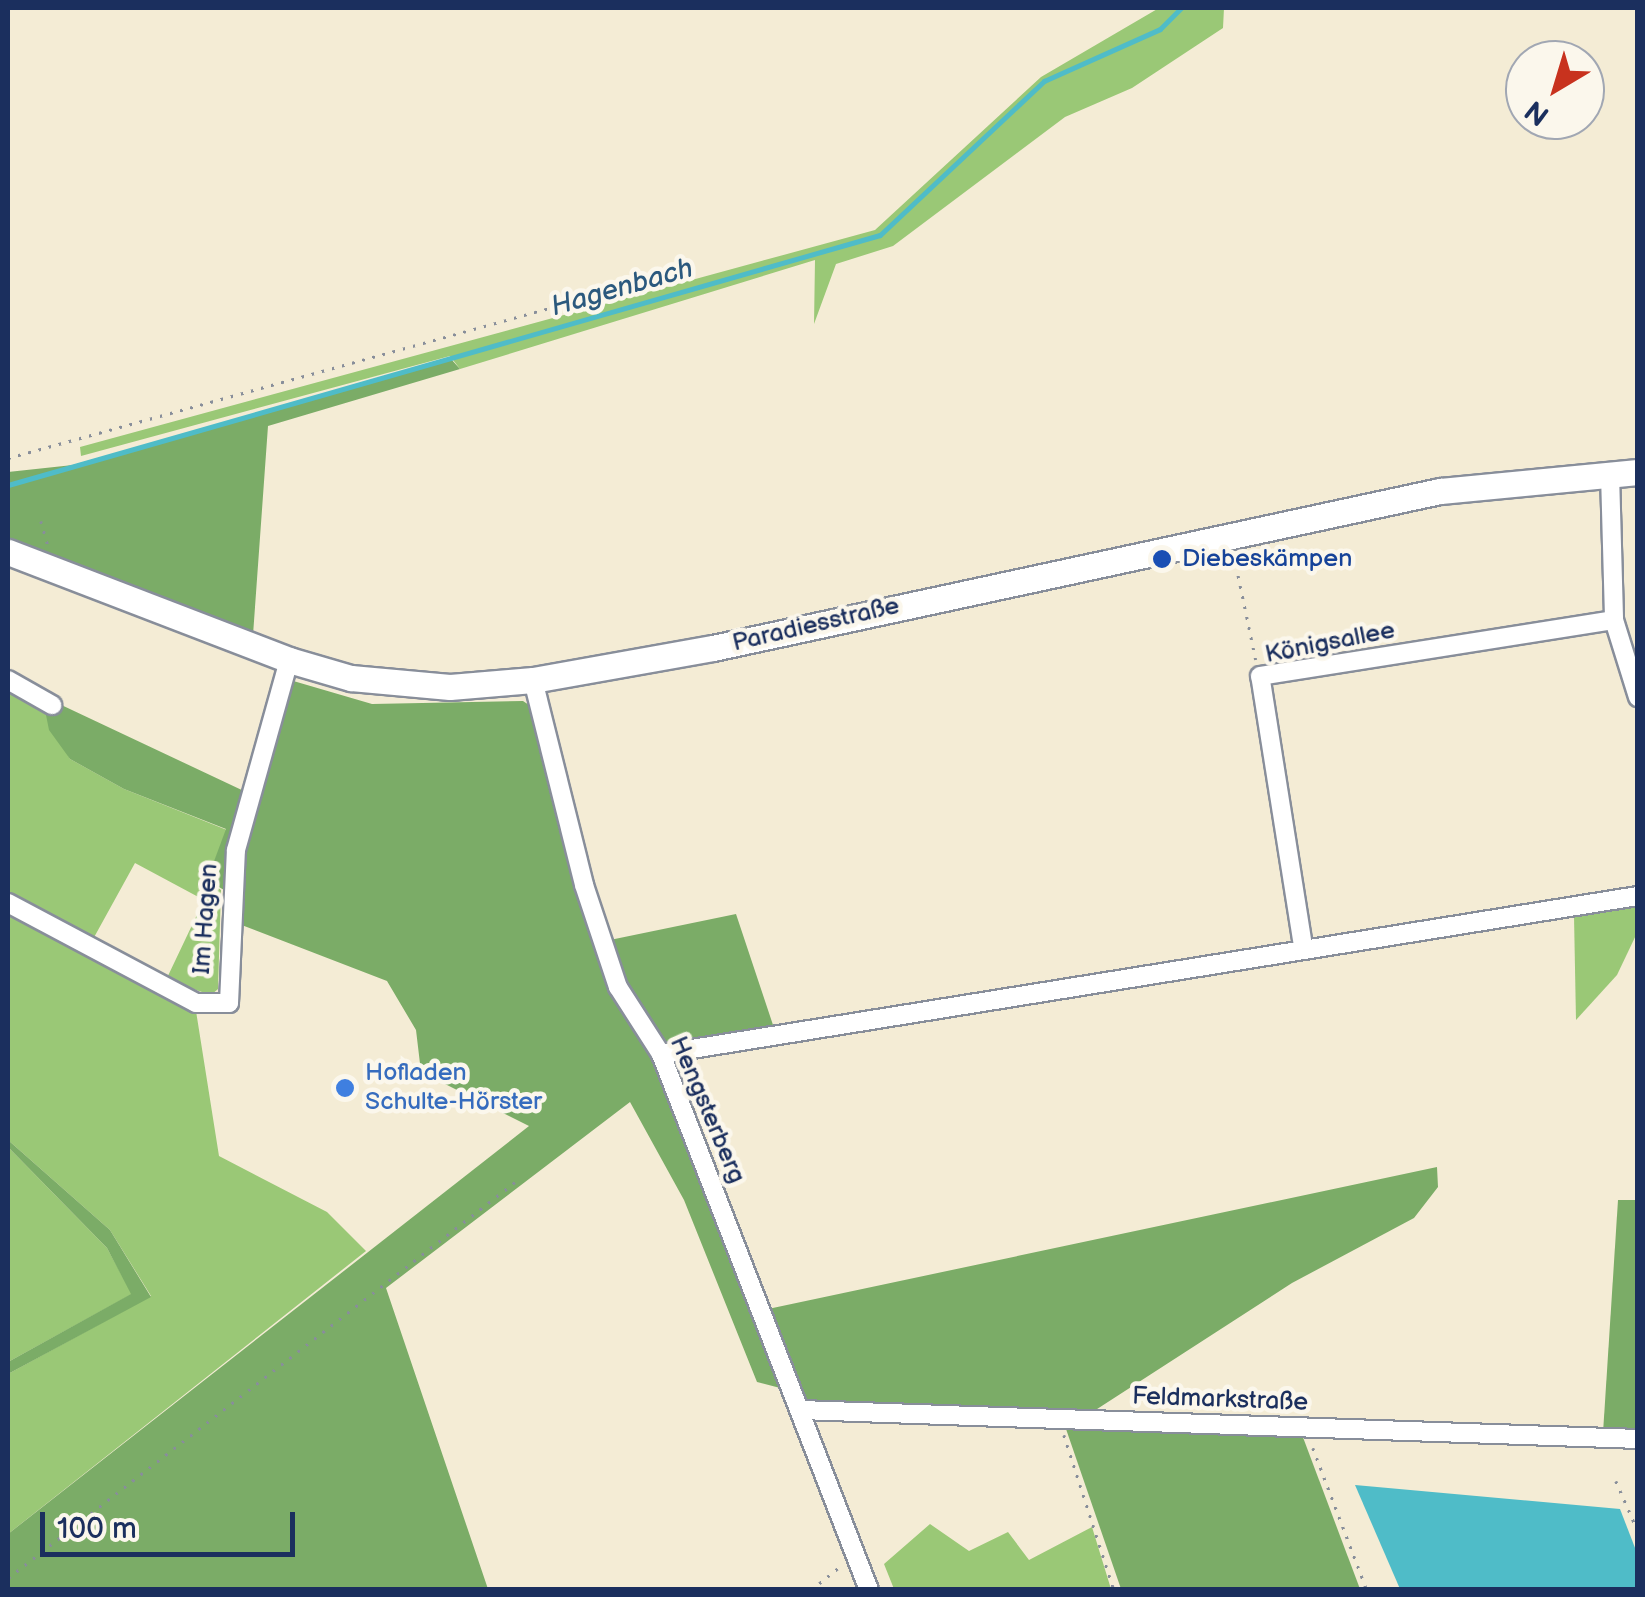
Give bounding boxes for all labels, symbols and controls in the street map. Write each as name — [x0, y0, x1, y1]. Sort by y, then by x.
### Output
north arrow — [1505, 40, 1605, 140]
text: N — [1519, 93, 1556, 132]
water label: Hagenbach — [547, 252, 697, 324]
place label: Diebeskämpen — [1182, 544, 1352, 574]
marker: Diebeskämpen — [1151, 548, 1173, 570]
street label: Paradiesstraße — [730, 591, 902, 659]
street label: Königsallee — [1263, 616, 1397, 670]
street label: Im Hagen — [187, 863, 225, 975]
street label: Hengsterberg — [663, 1032, 751, 1188]
place label: Hofladen Schulte-Hörster — [365, 1059, 542, 1118]
marker: Hofladen Schulte-Hörster — [334, 1077, 356, 1099]
street label: Feldmarkstraße — [1131, 1382, 1309, 1418]
scale bar — [45, 1492, 300, 1554]
text: 100 m — [57, 1511, 137, 1547]

